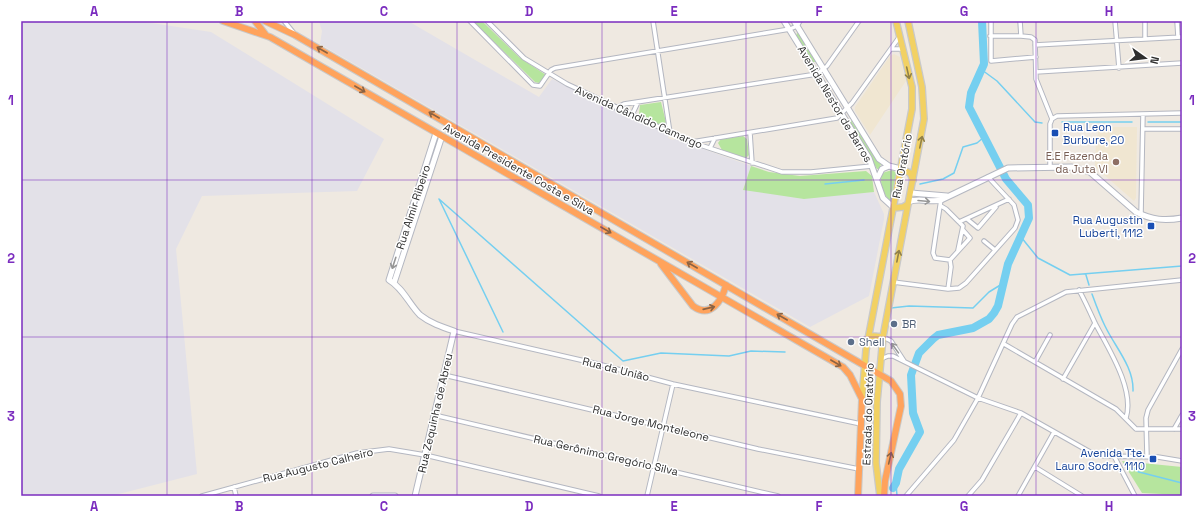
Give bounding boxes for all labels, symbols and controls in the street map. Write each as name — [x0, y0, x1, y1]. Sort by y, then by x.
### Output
text: A — [90, 3, 99, 20]
text: B — [235, 3, 244, 20]
text: C — [380, 3, 388, 20]
text: D — [525, 3, 534, 20]
text: E — [670, 3, 678, 20]
text: F — [816, 3, 823, 20]
text: G — [960, 3, 968, 20]
text: H — [1105, 3, 1113, 20]
north arrow — [1125, 38, 1165, 78]
street label: Avenida Nestor de Barros — [795, 43, 875, 165]
one-way arrow — [316, 46, 328, 54]
text: N — [1147, 55, 1162, 66]
one-way arrow — [905, 66, 913, 79]
street label: Avenida Cândido Camargo — [573, 82, 705, 152]
one-way arrow — [354, 85, 366, 93]
text: 1 — [8, 92, 14, 109]
text: 1 — [1189, 92, 1195, 109]
one-way arrow — [428, 111, 440, 119]
street label: Avenida Presidente Costa e Silva — [441, 120, 597, 218]
place label: Rua Leon Burbure, 20 — [1063, 120, 1124, 147]
marker: Rua Leon Burbure, 20 — [1050, 128, 1060, 138]
street label: Rua Oratório — [889, 132, 915, 199]
one-way arrow — [917, 136, 925, 149]
place label: E.E Fazenda da Juta VI — [1046, 149, 1109, 176]
marker: E.E Fazenda da Juta VI — [1111, 157, 1121, 167]
street label: Rua Almir Ribeiro — [393, 163, 433, 251]
one-way arrow — [918, 197, 931, 205]
place label: Rua Augustin Luberti, 1112 — [1073, 213, 1143, 240]
marker: Rua Augustin Luberti, 1112 — [1146, 221, 1156, 231]
one-way arrow — [600, 227, 612, 235]
text: 2 — [7, 250, 15, 267]
one-way arrow — [895, 250, 903, 263]
text: 2 — [1188, 250, 1196, 267]
one-way arrow — [390, 257, 397, 270]
one-way arrow — [686, 261, 698, 269]
one-way arrow — [702, 304, 715, 312]
one-way arrow — [776, 313, 788, 321]
place label: BR — [902, 317, 916, 331]
marker: BR — [889, 319, 899, 329]
place label: Shell — [859, 335, 884, 349]
marker: Shell — [846, 337, 856, 347]
one-way arrow — [891, 342, 899, 353]
street label: Rua Zequinha de Abreu — [414, 352, 456, 474]
street label: Rua da União — [581, 354, 651, 384]
one-way arrow — [830, 359, 842, 367]
street label: Estrada do Oratório — [859, 362, 877, 466]
street label: Rua Jorge Monteleone — [591, 402, 711, 444]
text: 3 — [7, 408, 15, 425]
text: 3 — [1188, 408, 1196, 425]
street label: Rua Gerônimo Gregório Silva — [532, 432, 680, 479]
street label: Rua Augusto Calheiro — [261, 444, 375, 485]
place label: Avenida Tte. Lauro Sodre, 1110 — [1055, 446, 1145, 473]
one-way arrow — [887, 451, 895, 464]
marker: Avenida Tte. Lauro Sodre, 1110 — [1148, 454, 1158, 464]
text: A — [90, 498, 99, 515]
text: B — [235, 498, 244, 515]
text: C — [380, 498, 388, 515]
text: D — [525, 498, 534, 515]
text: E — [670, 498, 678, 515]
text: F — [816, 498, 823, 515]
text: G — [960, 498, 968, 515]
text: H — [1105, 498, 1113, 515]

